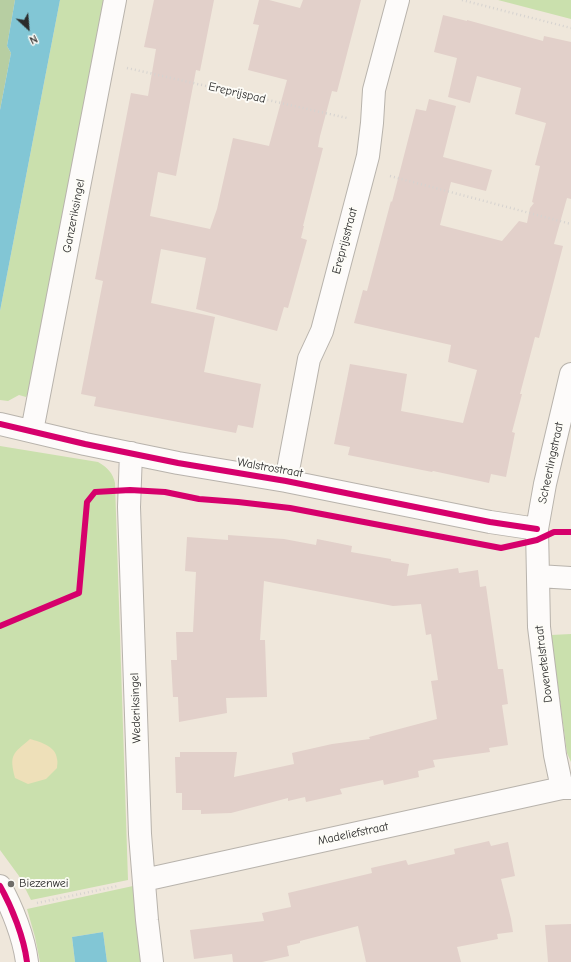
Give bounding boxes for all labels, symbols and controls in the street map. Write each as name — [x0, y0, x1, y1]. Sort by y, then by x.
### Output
north arrow — [8, 8, 48, 48]
text: N — [27, 32, 40, 47]
street label: Ereprijspad — [207, 79, 267, 107]
street label: Ganzeriksingel — [60, 178, 88, 254]
street label: Ereprijsstraat — [329, 206, 361, 276]
street label: Scheerlingstraat — [535, 421, 567, 505]
street label: Walstrostraat — [236, 455, 304, 481]
street label: Dovenetelstraat — [532, 625, 556, 703]
street label: Wederiksingel — [128, 672, 144, 744]
street label: Madeliefstraat — [316, 819, 390, 849]
place label: Biezenwei — [19, 877, 68, 891]
marker: Biezenwei — [6, 879, 16, 889]

